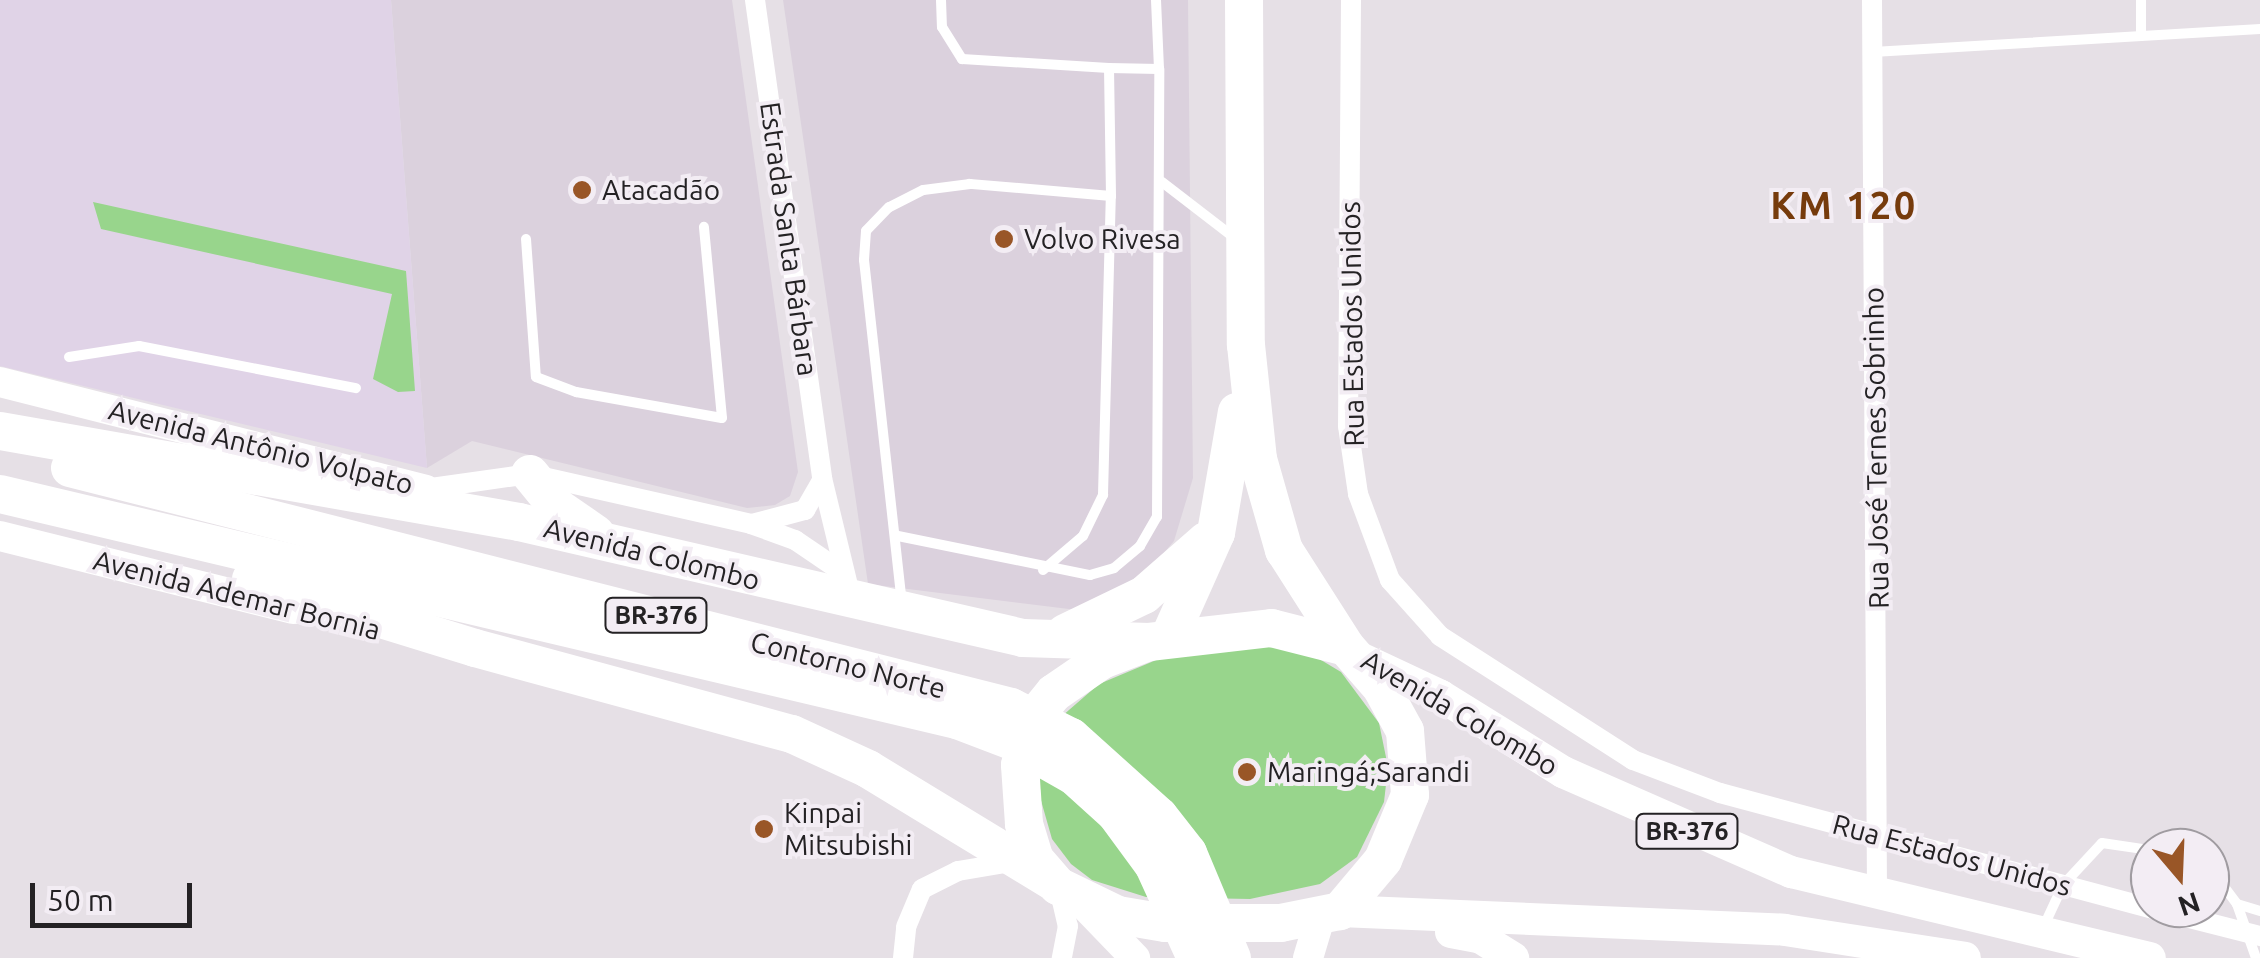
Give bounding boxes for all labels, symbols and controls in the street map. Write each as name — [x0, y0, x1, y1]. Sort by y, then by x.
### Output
street label: Estrada Santa Bárbara — [753, 100, 825, 378]
place label: Atacadão — [602, 173, 720, 207]
marker: Atacadão — [571, 179, 593, 201]
district label: KM 120 — [1770, 183, 1918, 229]
street label: Rua Estados Unidos — [1333, 201, 1371, 447]
place label: Volvo Rivesa — [1024, 222, 1181, 256]
marker: Volvo Rivesa — [993, 228, 1015, 250]
street label: Rua José Ternes Sobrinho — [1856, 287, 1896, 609]
street label: Avenida Antônio Volpato — [105, 393, 417, 501]
street label: Avenida Colombo — [541, 511, 763, 597]
street label: Avenida Ademar Bornia — [90, 543, 384, 647]
road number: BR-376 — [604, 595, 708, 635]
street label: Contorno Norte — [747, 625, 949, 705]
street label: Avenida Colombo — [1356, 643, 1564, 783]
place label: Maringá;Sarandi — [1267, 755, 1470, 789]
marker: Maringá;Sarandi — [1236, 761, 1258, 783]
place label: Kinpai Mitsubishi — [784, 796, 912, 862]
street label: Rua Estados Unidos — [1829, 807, 2075, 903]
road number: BR-376 — [1634, 811, 1740, 851]
marker: Kinpai Mitsubishi — [753, 818, 775, 840]
north arrow — [2130, 828, 2230, 928]
scale bar — [35, 863, 198, 925]
text: 50 m — [47, 883, 114, 917]
text: N — [2174, 887, 2204, 923]

